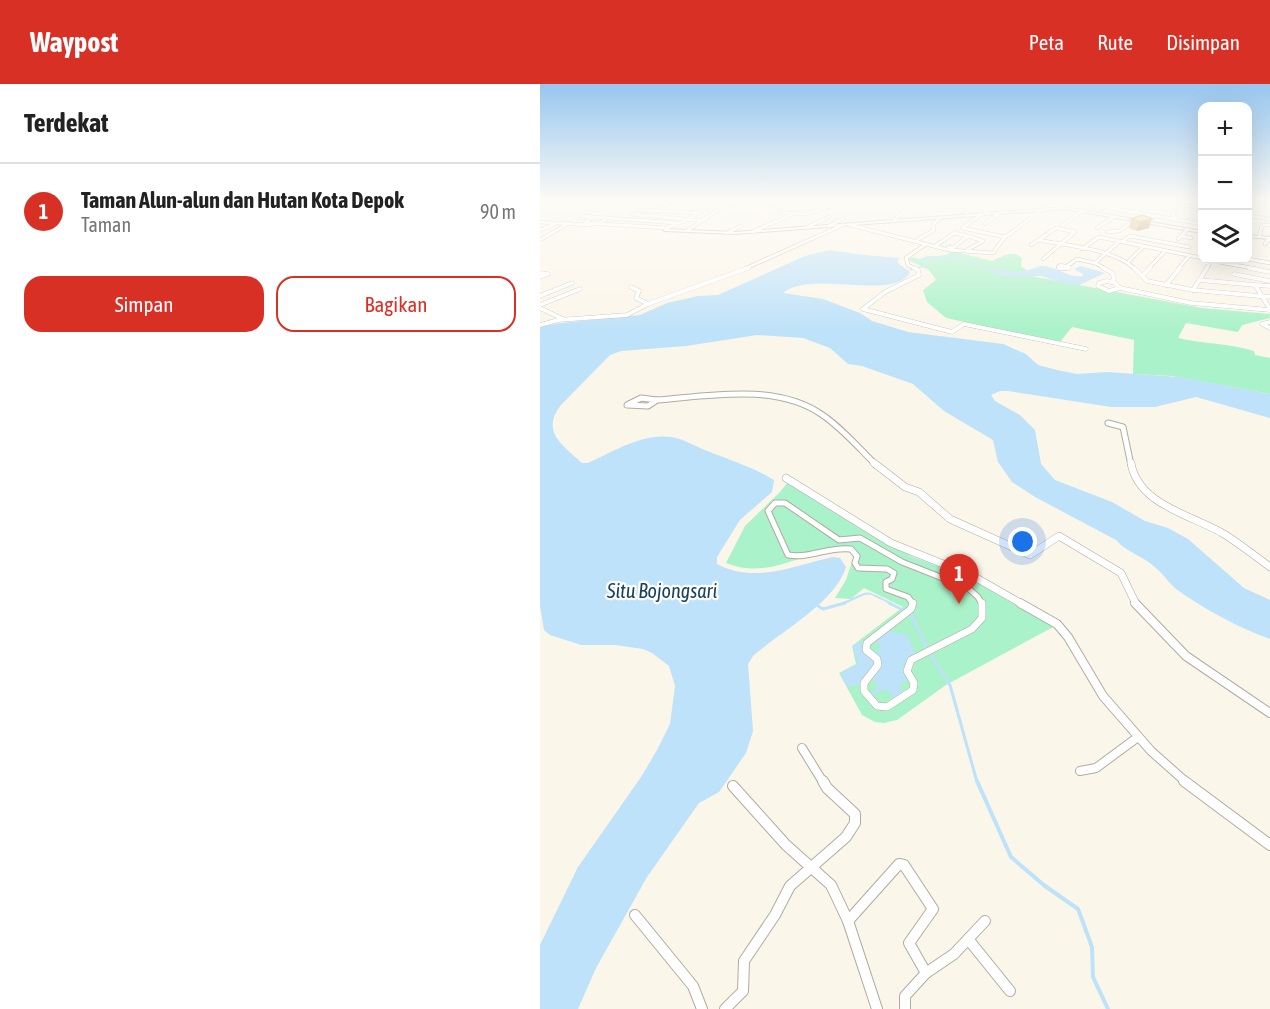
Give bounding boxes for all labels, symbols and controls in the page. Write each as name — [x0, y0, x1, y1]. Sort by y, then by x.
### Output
text: Waypost — [30, 26, 118, 58]
text: Peta — [1029, 30, 1064, 54]
text: Rute — [1097, 30, 1133, 54]
text: Disimpan — [1166, 30, 1240, 54]
map controls — [1198, 102, 1252, 264]
button: + — [1198, 102, 1252, 156]
text: Terdekat — [24, 108, 108, 138]
button: − — [1198, 156, 1252, 210]
text: Taman Alun-alun dan Hutan Kota Depok — [81, 187, 404, 213]
text: 1 — [39, 200, 48, 223]
text: 90 m — [480, 200, 516, 223]
button: layers — [1198, 210, 1252, 264]
text: Taman — [81, 213, 131, 236]
button: Simpan — [24, 276, 264, 332]
button: Bagikan — [276, 276, 516, 332]
your location — [1008, 527, 1037, 556]
pin: 1 — [940, 554, 978, 604]
water label: Situ Bojongsari — [606, 579, 717, 602]

